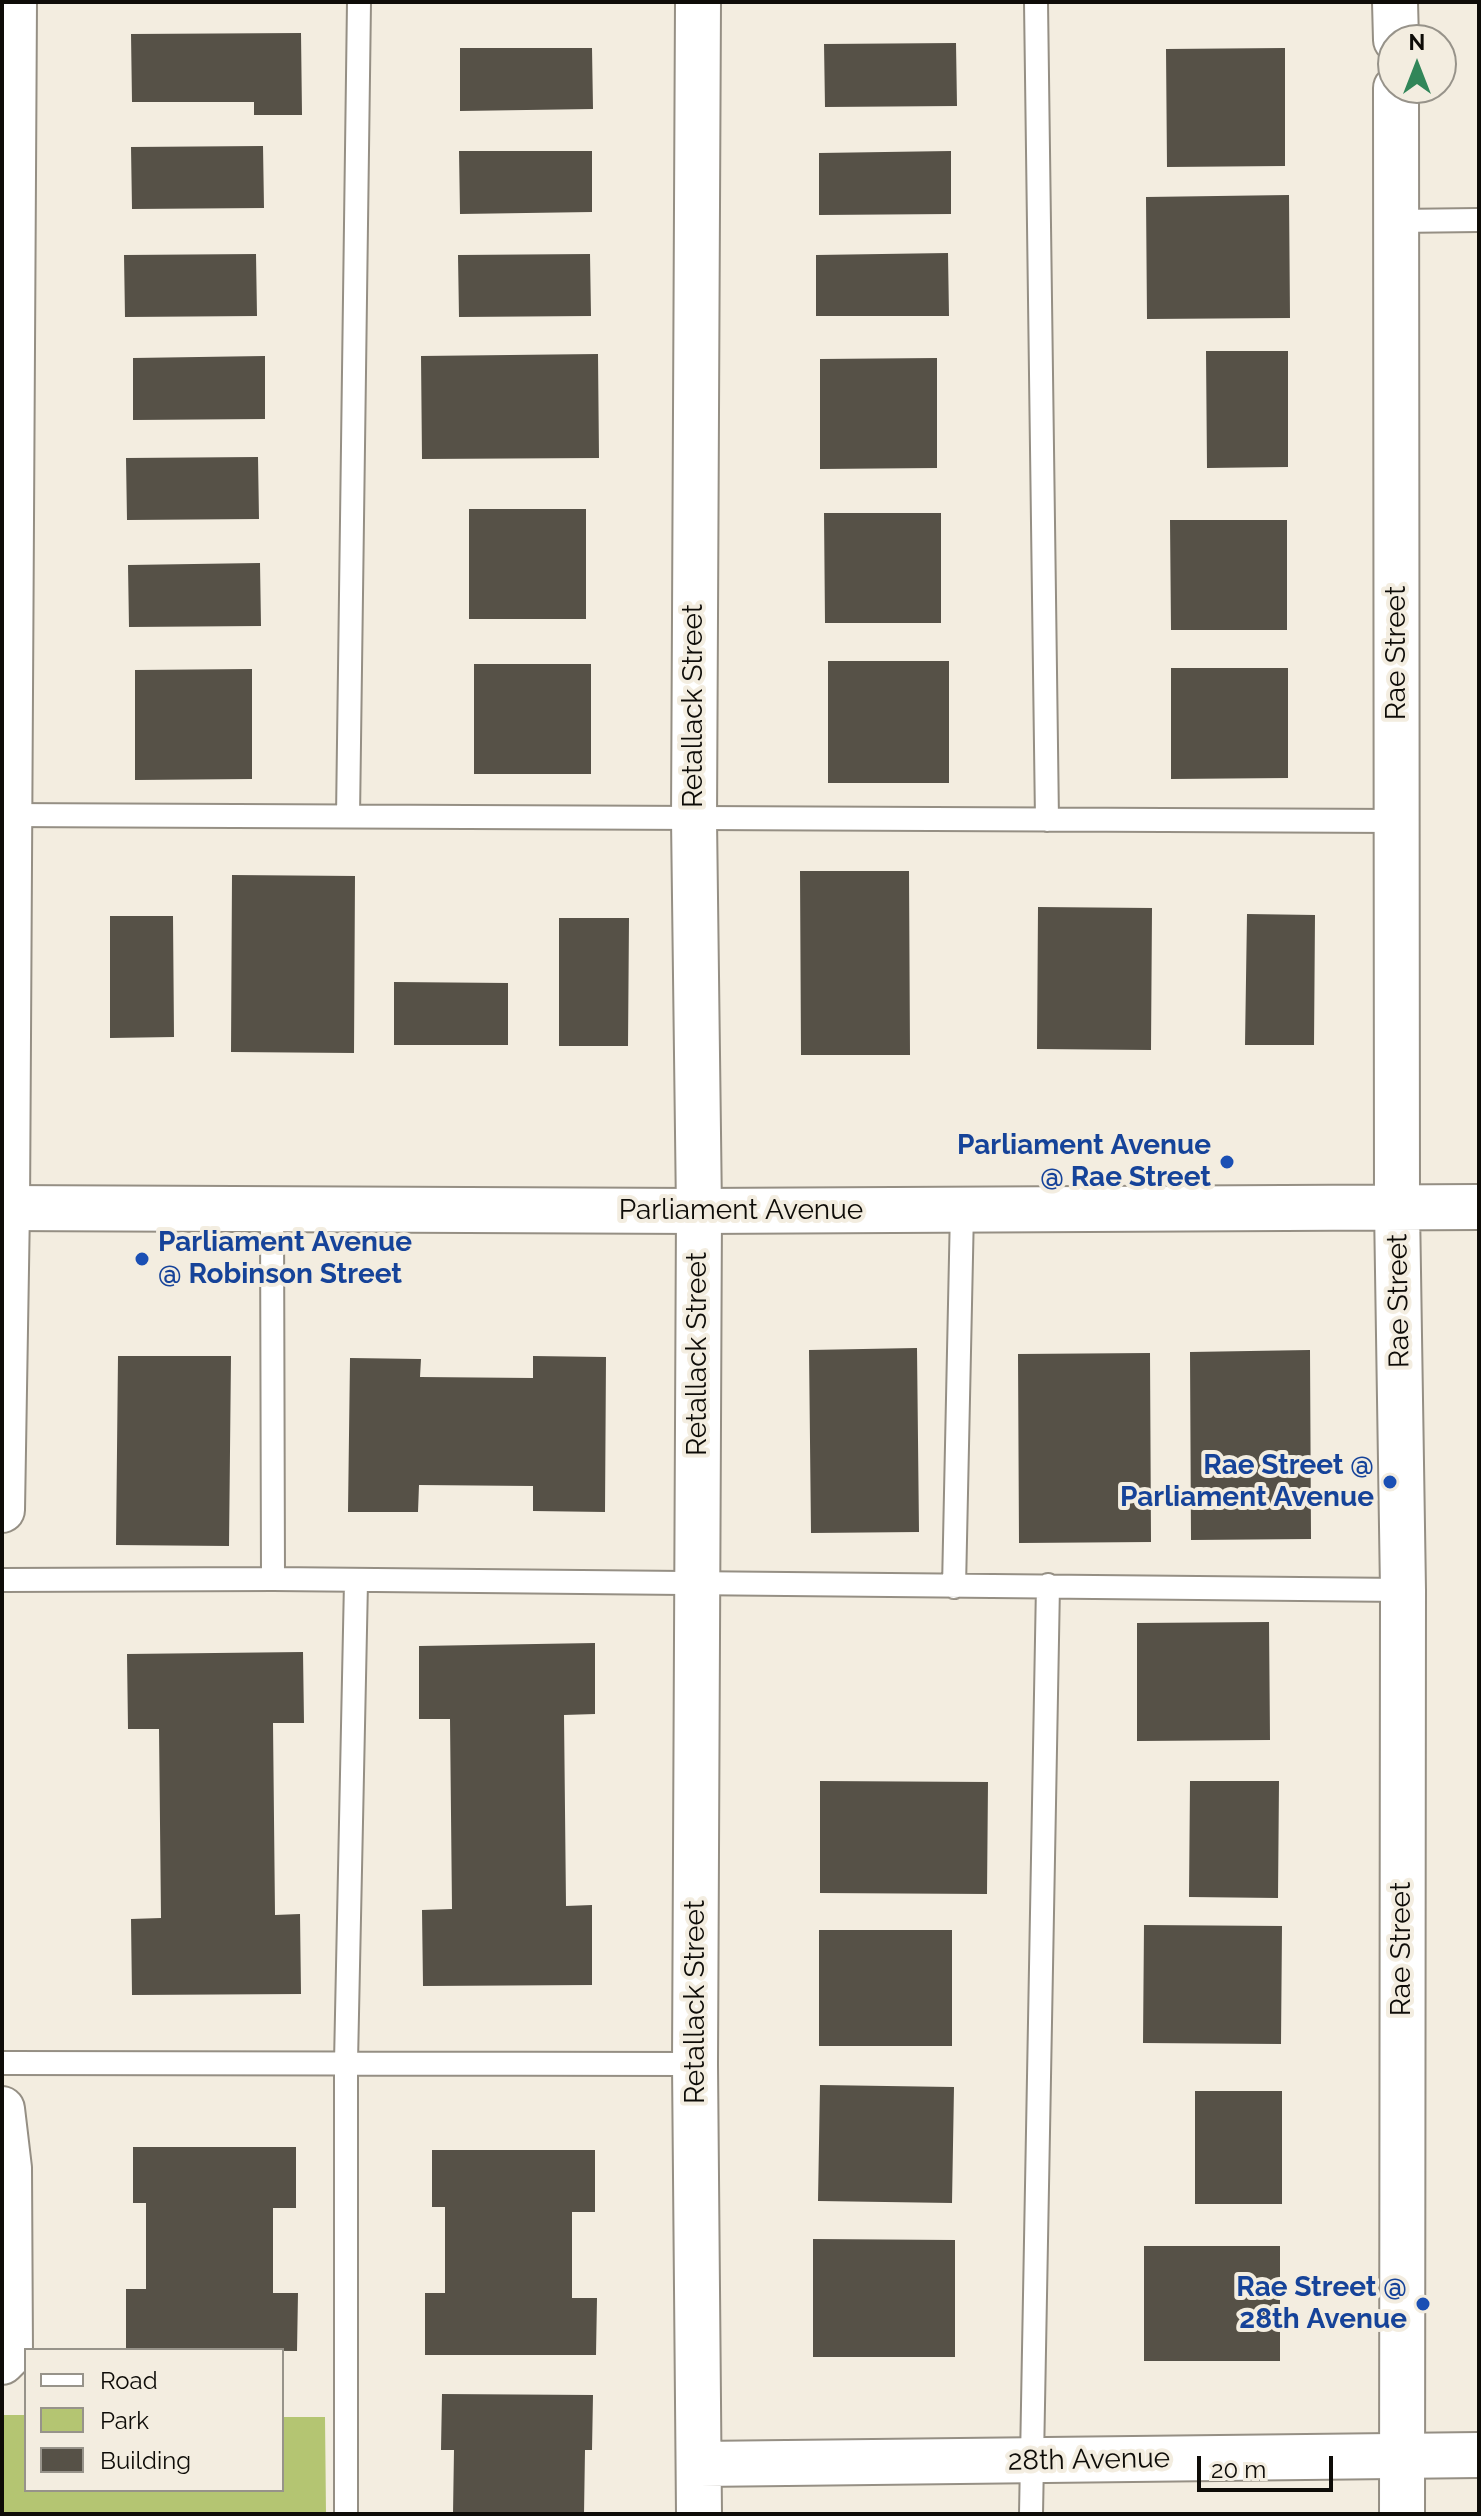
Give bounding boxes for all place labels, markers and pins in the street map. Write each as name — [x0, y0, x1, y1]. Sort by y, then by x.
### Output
place label: Parliament Avenue @ Rae Street — [957, 1129, 1211, 1195]
marker: Parliament Avenue @ Rae Street — [1218, 1153, 1236, 1171]
place label: Parliament Avenue @ Robinson Street — [158, 1226, 412, 1292]
marker: Parliament Avenue @ Robinson Street — [133, 1250, 151, 1268]
place label: Rae Street @ Parliament Avenue — [1120, 1449, 1374, 1515]
marker: Rae Street @ Parliament Avenue — [1381, 1473, 1399, 1491]
place label: Rae Street @ 28th Avenue — [1236, 2271, 1407, 2337]
marker: Rae Street @ 28th Avenue — [1414, 2295, 1432, 2313]

